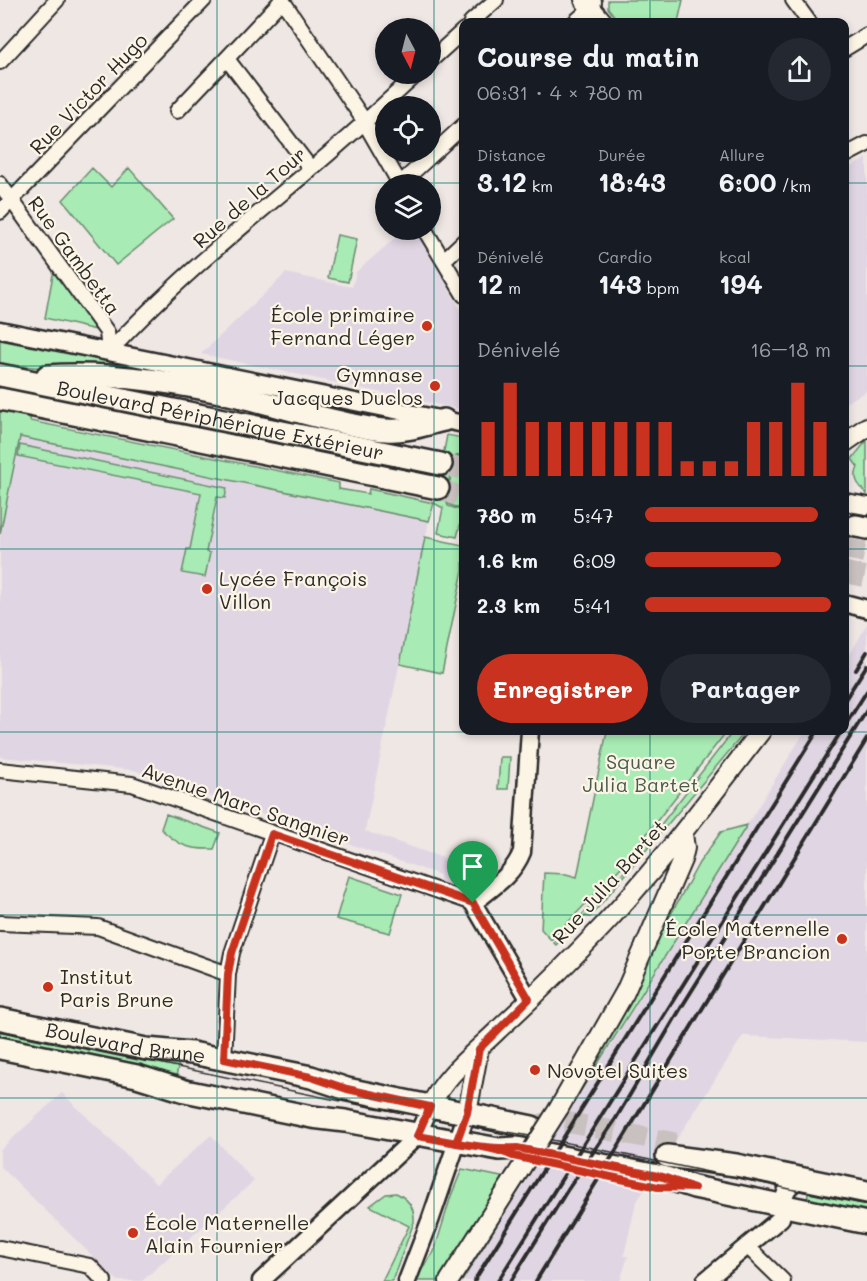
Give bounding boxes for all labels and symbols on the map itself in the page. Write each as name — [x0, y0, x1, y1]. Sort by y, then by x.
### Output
north arrow — [375, 18, 441, 84]
street label: Rue Victor Hugo — [23, 27, 153, 159]
street label: Rue de la Tour — [187, 141, 311, 253]
street label: Rue Gambetta — [23, 190, 127, 320]
place label: École primaire Fernand Léger — [270, 301, 415, 350]
marker: École primaire Fernand Léger — [420, 319, 434, 333]
place label: Gymnase Jacques Duclos — [273, 361, 423, 410]
street label: Boulevard Périphérique Extérieur — [55, 374, 386, 465]
marker: Gymnase Jacques Duclos — [428, 379, 442, 393]
place label: Lycée François Villon — [219, 565, 367, 614]
marker: Lycée François Villon — [200, 582, 214, 596]
park label: Square Julia Bartet — [583, 748, 699, 797]
street label: Avenue Marc Sangnier — [139, 756, 353, 852]
street label: Rue Julia Bartet — [546, 813, 672, 949]
pin — [447, 841, 498, 903]
place label: École Maternelle Porte Brancion — [666, 915, 830, 964]
marker: École Maternelle Porte Brancion — [835, 932, 849, 946]
place label: Institut Paris Brune — [60, 963, 174, 1012]
marker: Institut Paris Brune — [41, 980, 55, 994]
street label: Boulevard Brune — [44, 1016, 208, 1068]
place label: Novotel Suites — [547, 1057, 688, 1083]
marker: Novotel Suites — [528, 1063, 542, 1077]
place label: École Maternelle Alain Fournier — [145, 1209, 309, 1258]
marker: École Maternelle Alain Fournier — [126, 1226, 140, 1240]

